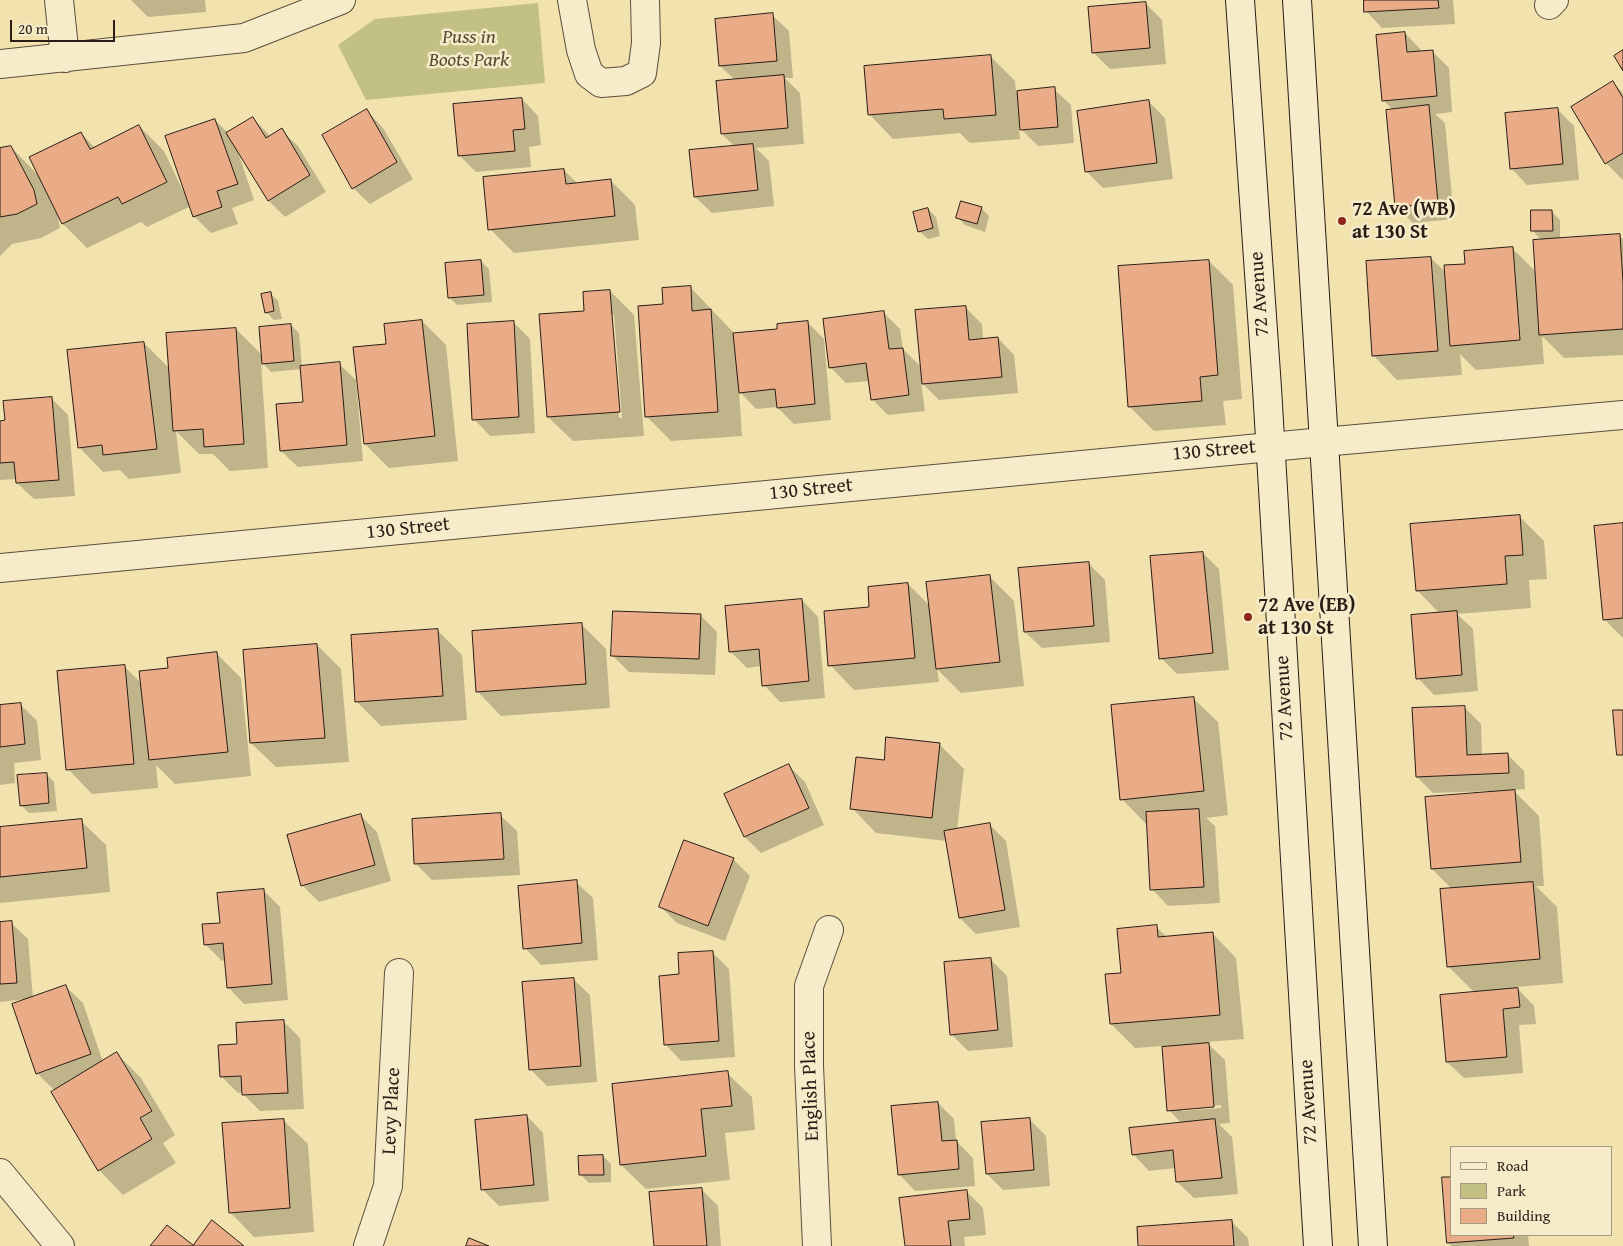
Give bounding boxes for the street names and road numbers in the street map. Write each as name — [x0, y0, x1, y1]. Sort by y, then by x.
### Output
street label: 72 Avenue — [1245, 251, 1275, 337]
street label: 130 Street — [1171, 435, 1257, 467]
street label: 130 Street — [768, 474, 854, 506]
street label: 130 Street — [365, 513, 451, 545]
street label: 72 Avenue — [1271, 655, 1299, 741]
street label: English Place — [797, 1031, 825, 1141]
street label: 72 Avenue — [1295, 1059, 1323, 1145]
street label: Levy Place — [378, 1067, 406, 1155]

